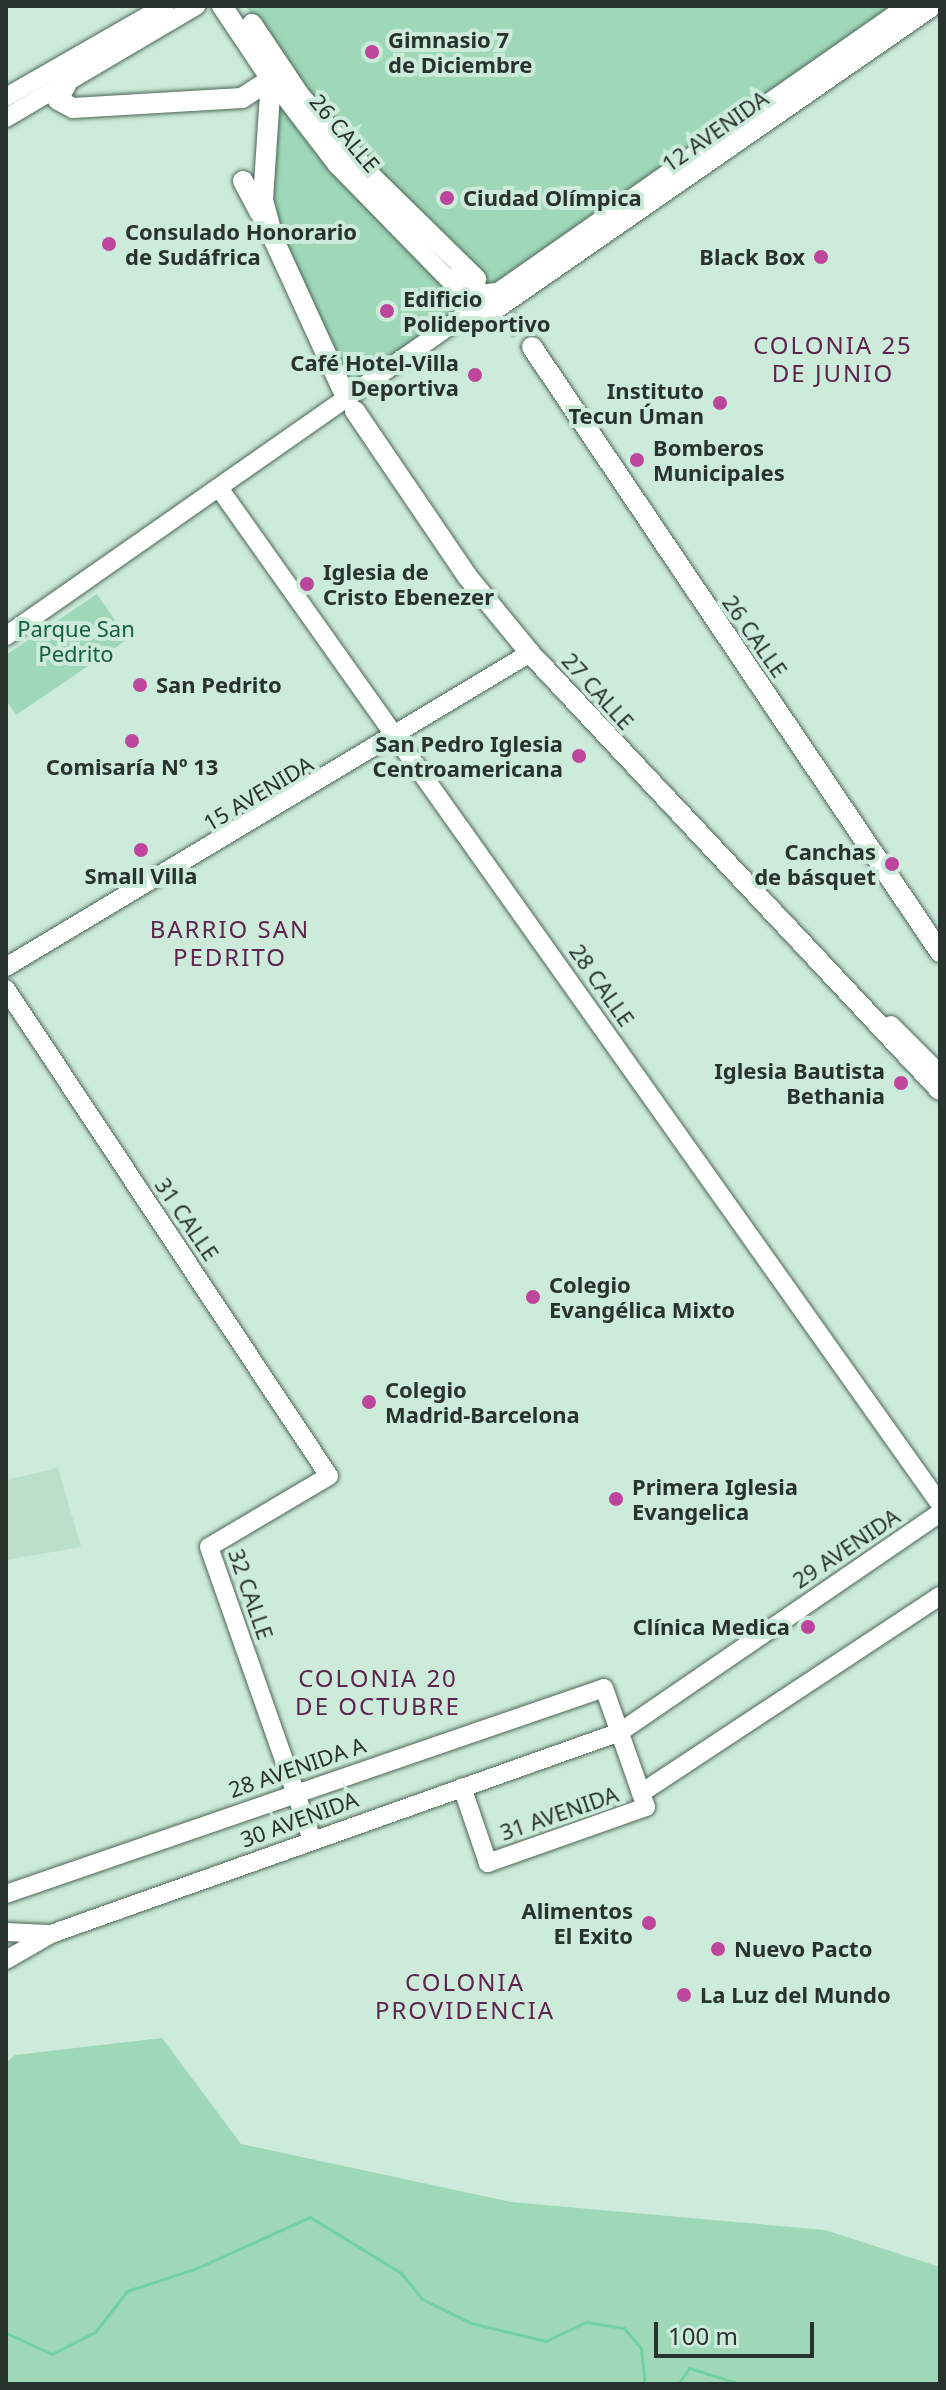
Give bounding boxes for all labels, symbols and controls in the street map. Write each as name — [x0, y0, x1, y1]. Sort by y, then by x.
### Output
place label: Gimnasio 7 de Diciembre — [388, 26, 532, 78]
marker: Gimnasio 7 de Diciembre — [363, 43, 381, 61]
street label: 12 AVENIDA — [657, 85, 773, 177]
street label: 26 CALLE — [305, 88, 385, 178]
place label: Ciudad Olímpica — [463, 185, 642, 211]
marker: Ciudad Olímpica — [438, 189, 456, 207]
place label: Consulado Honorario de Sudáfrica — [125, 218, 357, 270]
marker: Consulado Honorario de Sudáfrica — [100, 235, 118, 253]
place label: Black Box — [699, 244, 805, 270]
marker: Black Box — [812, 248, 830, 266]
place label: Edificio Polideportivo — [403, 285, 551, 336]
marker: Edificio Polideportivo — [378, 302, 396, 320]
district label: COLONIA 25 DE JUNIO — [753, 331, 913, 387]
place label: Café Hotel-Villa Deportiva — [290, 349, 459, 400]
marker: Café Hotel-Villa Deportiva — [466, 366, 484, 384]
place label: Instituto Tecun Úman — [568, 377, 704, 428]
marker: Instituto Tecun Úman — [711, 394, 729, 412]
place label: Bomberos Municipales — [653, 434, 785, 486]
marker: Bomberos Municipales — [628, 451, 646, 469]
place label: Iglesia de Cristo Ebenezer — [323, 558, 494, 610]
marker: Iglesia de Cristo Ebenezer — [298, 575, 316, 593]
street label: 26 CALLE — [717, 590, 793, 682]
park label: Parque San Pedrito — [17, 615, 135, 666]
street label: 27 CALLE — [557, 647, 639, 735]
place label: San Pedrito — [156, 672, 282, 698]
marker: San Pedrito — [131, 676, 149, 694]
place label: San Pedro Iglesia Centroamericana — [373, 730, 563, 782]
marker: Comisaría Nº 13 — [123, 732, 141, 750]
marker: San Pedro Iglesia Centroamericana — [570, 747, 588, 765]
street label: 15 AVENIDA — [198, 750, 318, 836]
place label: Comisaría Nº 13 — [46, 754, 218, 780]
place label: Canchas de básquet — [754, 838, 876, 890]
marker: Small Villa — [132, 841, 150, 859]
marker: Canchas de básquet — [883, 855, 901, 873]
place label: Small Villa — [85, 863, 197, 889]
district label: BARRIO SAN PEDRITO — [150, 915, 310, 971]
street label: 28 CALLE — [564, 939, 640, 1031]
place label: Iglesia Bautista Bethania — [714, 1057, 885, 1108]
marker: Iglesia Bautista Bethania — [892, 1074, 910, 1092]
street label: 31 CALLE — [150, 1173, 224, 1265]
place label: Colegio Evangélica Mixto — [549, 1271, 735, 1322]
marker: Colegio Evangélica Mixto — [524, 1288, 542, 1306]
place label: Colegio Madrid-Barcelona — [385, 1376, 580, 1428]
marker: Colegio Madrid-Barcelona — [360, 1393, 378, 1411]
place label: Primera Iglesia Evangelica — [632, 1473, 798, 1524]
marker: Primera Iglesia Evangelica — [607, 1490, 625, 1508]
street label: 29 AVENIDA — [787, 1503, 905, 1593]
street label: 32 CALLE — [223, 1545, 279, 1643]
place label: Clínica Medica — [633, 1614, 790, 1640]
marker: Clínica Medica — [797, 1616, 819, 1638]
district label: COLONIA 20 DE OCTUBRE — [295, 1664, 461, 1720]
street label: 28 AVENIDA A — [225, 1731, 369, 1803]
street label: 31 AVENIDA — [496, 1780, 622, 1846]
street label: 30 AVENIDA — [237, 1786, 361, 1852]
place label: Alimentos El Exito — [521, 1897, 633, 1948]
marker: Alimentos El Exito — [640, 1914, 658, 1932]
place label: Nuevo Pacto — [734, 1936, 872, 1962]
marker: Nuevo Pacto — [709, 1940, 727, 1958]
district label: COLONIA PROVIDENCIA — [375, 1968, 555, 2024]
place label: La Luz del Mundo — [700, 1982, 891, 2008]
marker: La Luz del Mundo — [675, 1986, 693, 2004]
scale bar — [658, 2306, 818, 2356]
text: 100 m — [668, 2319, 738, 2352]

